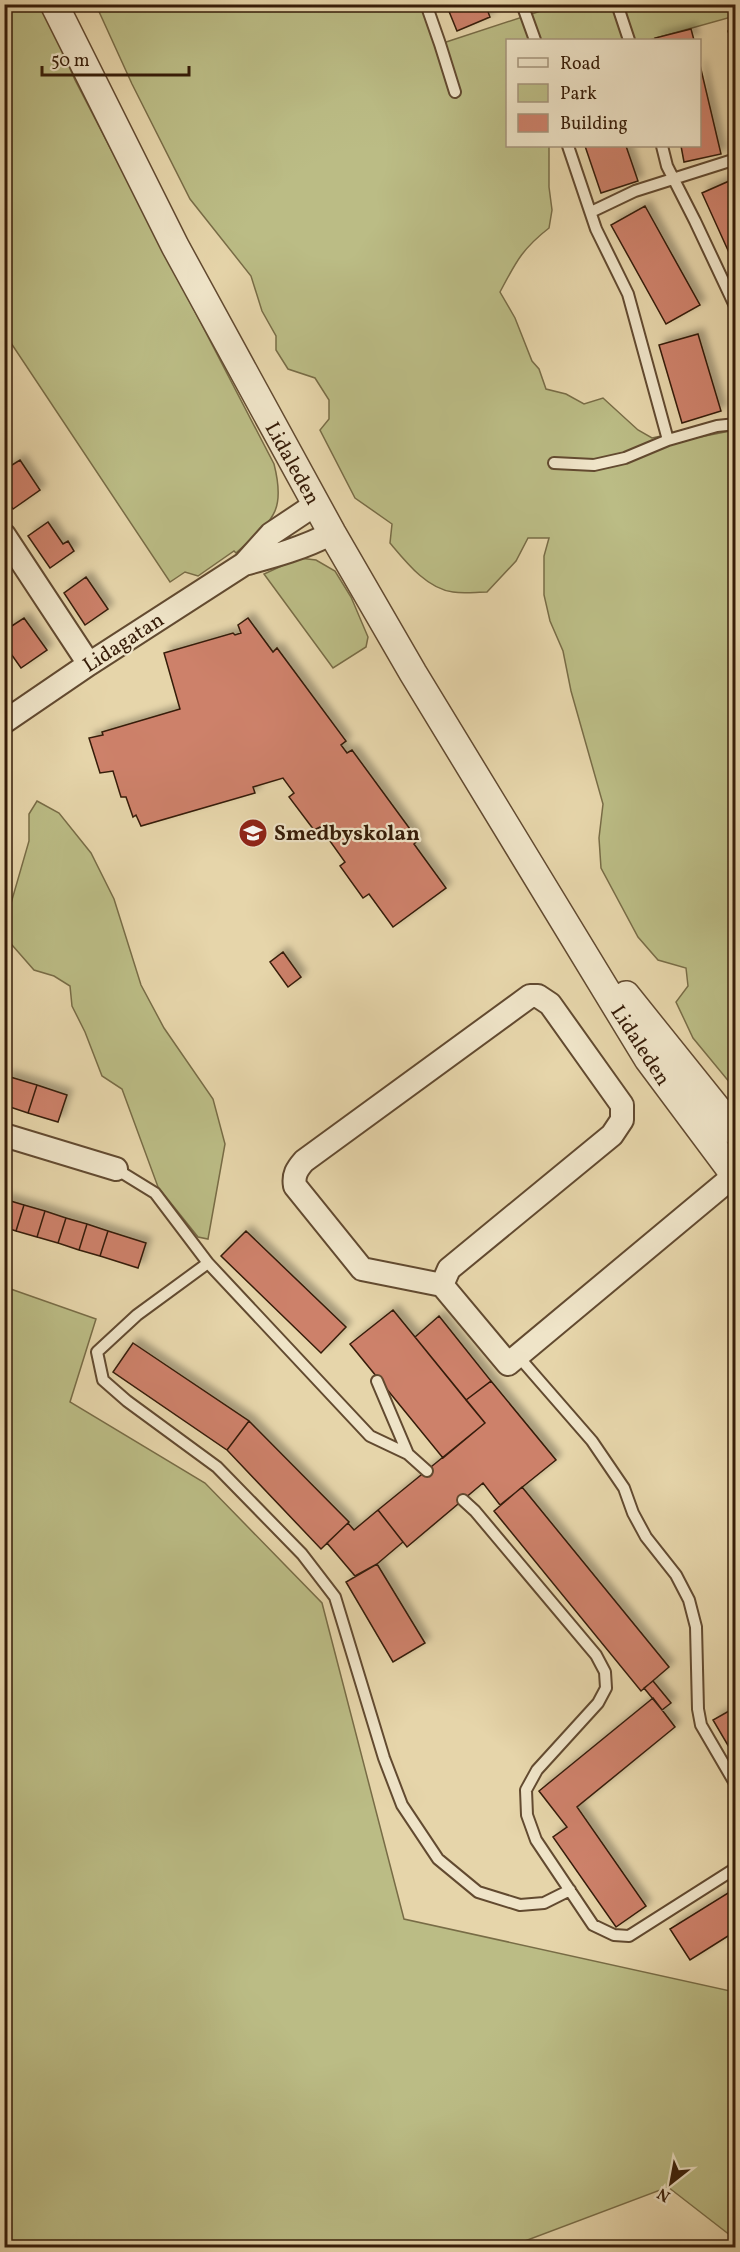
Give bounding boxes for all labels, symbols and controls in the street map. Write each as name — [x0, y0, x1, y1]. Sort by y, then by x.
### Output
scale bar — [42, 39, 189, 77]
legend — [506, 39, 701, 147]
text: 50 m — [51, 49, 90, 74]
text: Road — [560, 52, 601, 77]
text: Park — [560, 82, 597, 107]
text: Building — [560, 112, 628, 137]
street label: Lidaleden — [257, 417, 326, 511]
street label: Lidagatan — [77, 606, 170, 680]
school or university icon: Smedbyskolan — [237, 817, 269, 849]
place label: Smedbyskolan — [274, 820, 420, 849]
street label: Lidaleden — [603, 1000, 677, 1092]
north arrow — [641, 2153, 701, 2213]
text: N — [653, 2182, 675, 2207]

